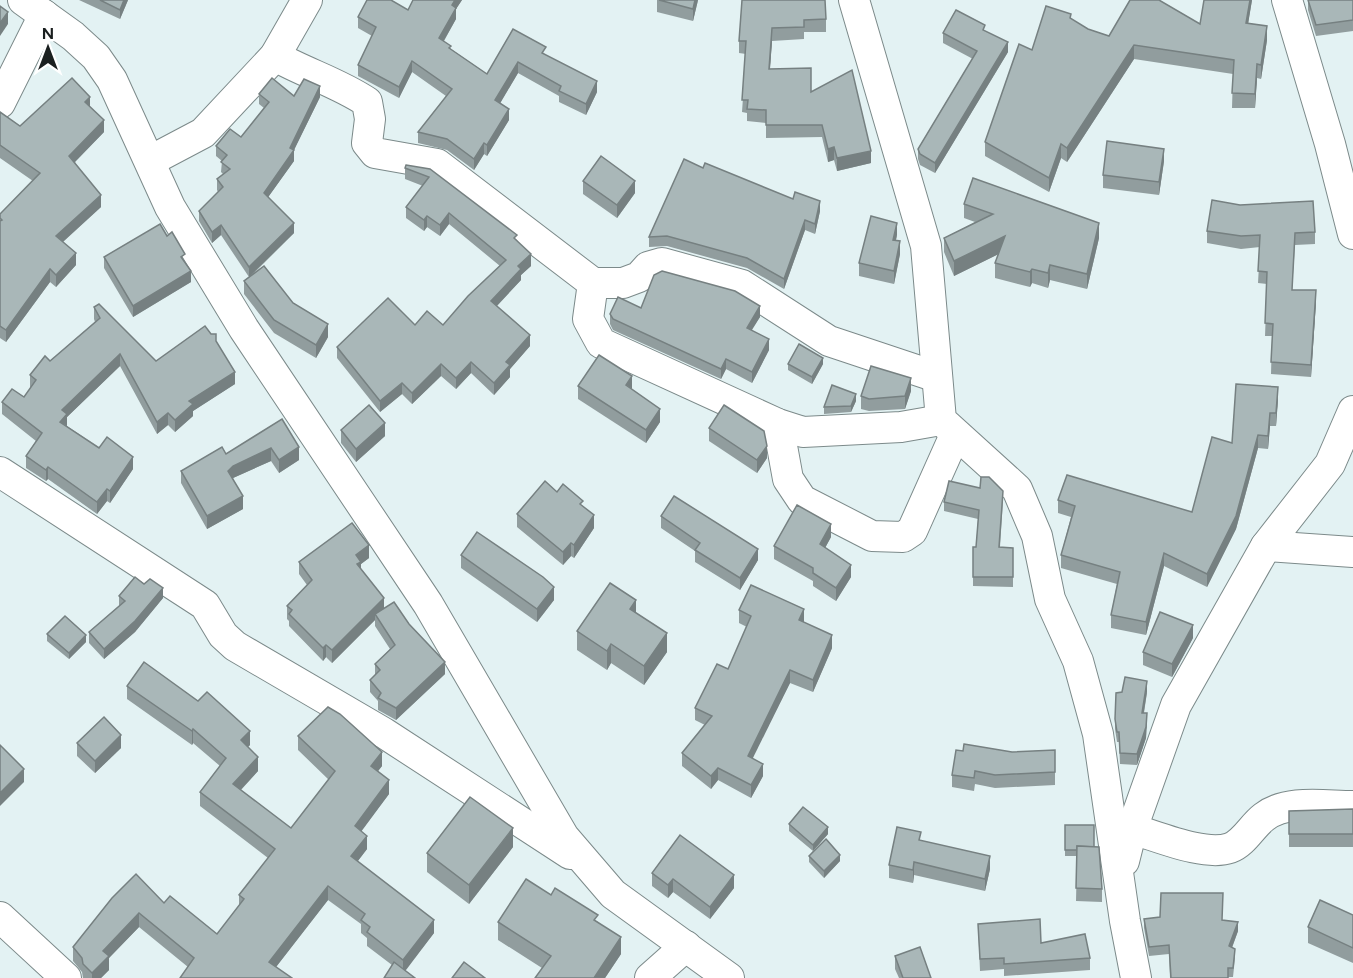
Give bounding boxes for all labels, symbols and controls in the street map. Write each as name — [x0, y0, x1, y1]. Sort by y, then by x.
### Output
north arrow — [18, 18, 78, 78]
text: N — [42, 24, 54, 43]

